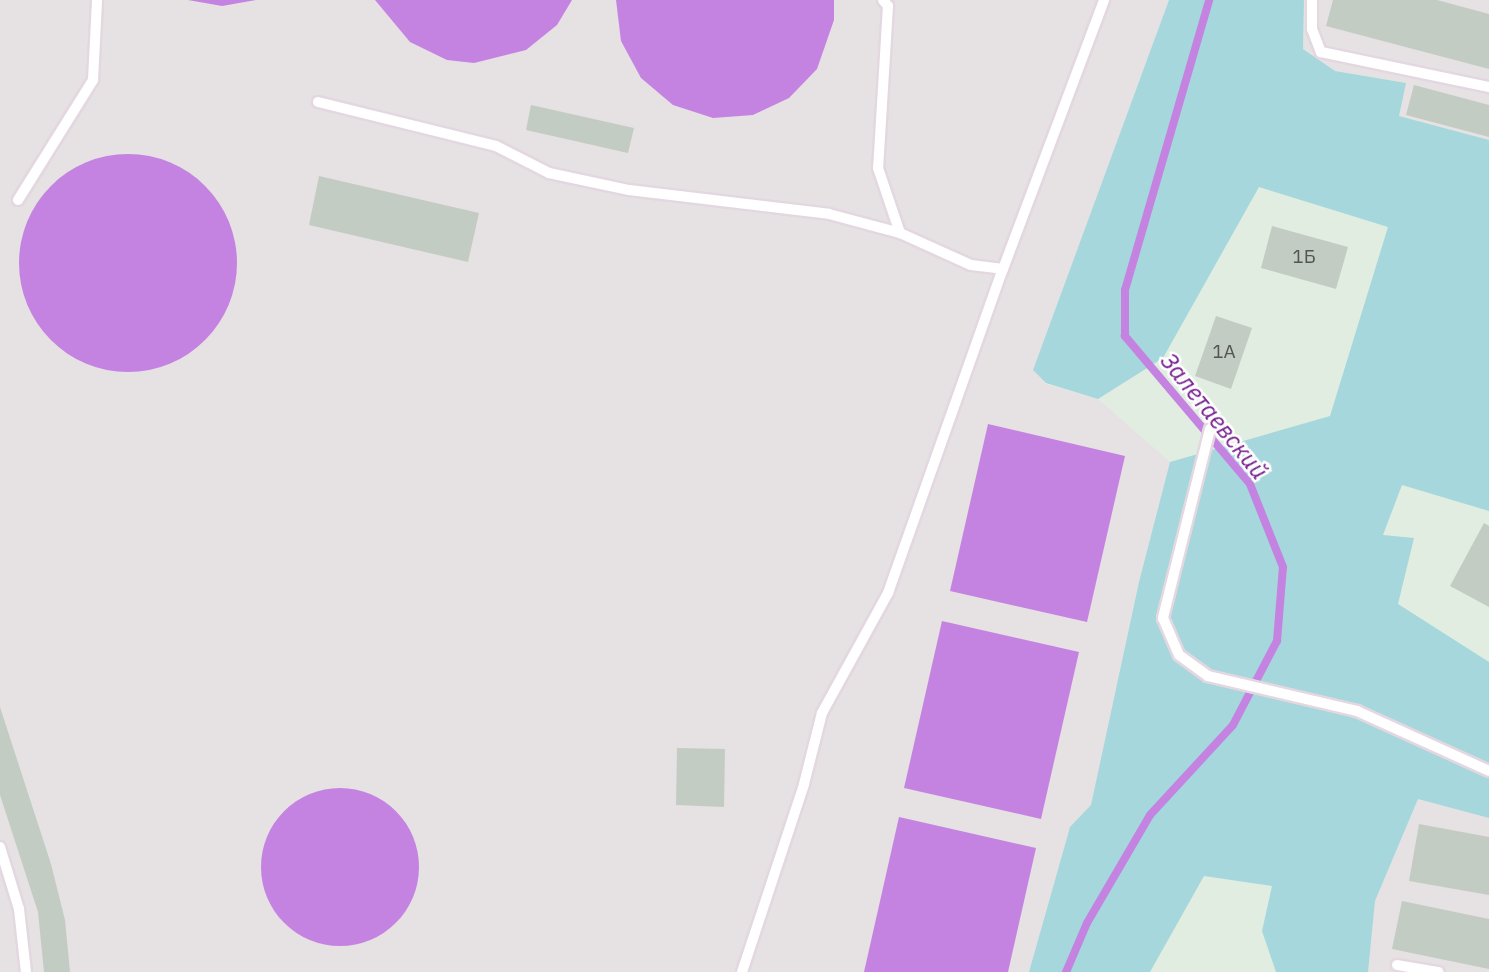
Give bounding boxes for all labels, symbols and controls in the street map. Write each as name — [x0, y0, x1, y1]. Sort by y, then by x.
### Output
house number: 1Б — [1292, 246, 1316, 268]
house number: 1А — [1212, 341, 1236, 363]
water label: Залетаевский — [1154, 347, 1274, 485]

